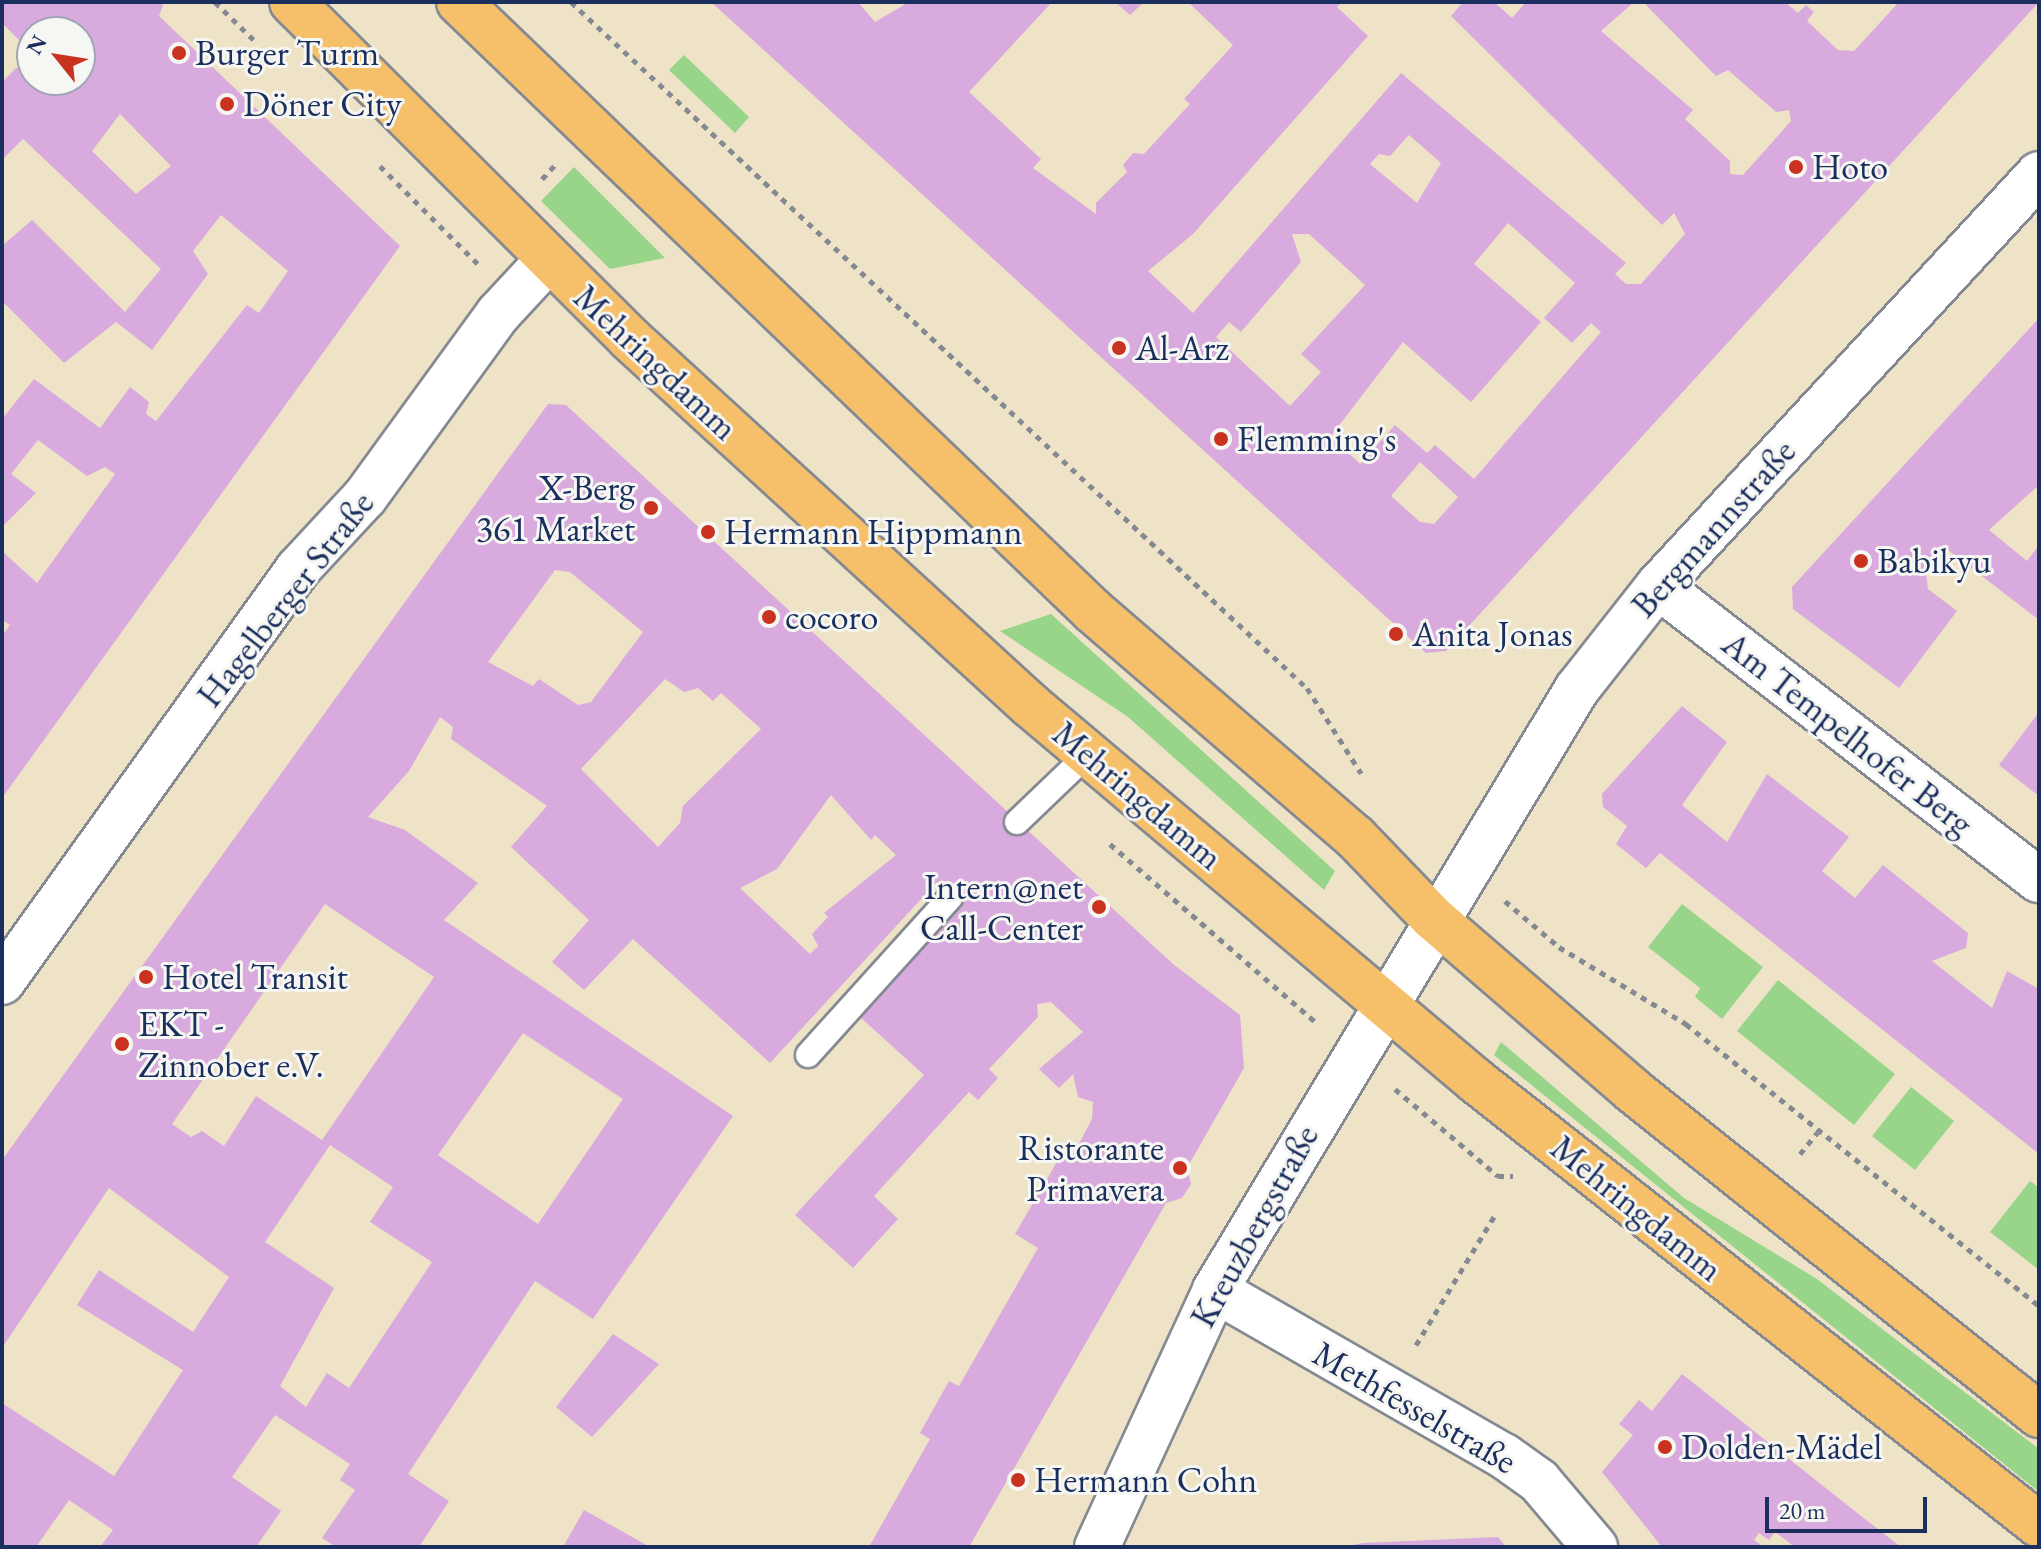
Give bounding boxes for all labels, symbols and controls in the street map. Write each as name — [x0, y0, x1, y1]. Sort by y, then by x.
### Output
north arrow — [16, 16, 96, 96]
text: N — [20, 30, 54, 60]
place label: Burger Turm — [195, 31, 379, 75]
marker: Burger Turm — [170, 44, 188, 62]
place label: Döner City — [243, 82, 402, 126]
marker: Döner City — [218, 95, 236, 113]
place label: Hoto — [1812, 145, 1888, 189]
marker: Hoto — [1787, 158, 1805, 176]
street label: Mehringdamm — [565, 275, 747, 449]
place label: Al-Arz — [1135, 326, 1229, 370]
marker: Al-Arz — [1110, 339, 1128, 357]
place label: Flemming's — [1237, 417, 1396, 461]
marker: Flemming's — [1212, 430, 1230, 448]
street label: Bergmannstraße — [1622, 430, 1804, 626]
place label: X-Berg 361 Market — [476, 465, 635, 550]
street label: Hagelberger Straße — [187, 482, 383, 716]
marker: X-Berg 361 Market — [642, 499, 660, 517]
place label: Hermann Hippmann — [724, 510, 1023, 554]
marker: Hermann Hippmann — [699, 523, 717, 541]
place label: Babikyu — [1877, 539, 1991, 583]
marker: Babikyu — [1852, 552, 1870, 570]
place label: cocoro — [785, 595, 878, 639]
marker: cocoro — [760, 608, 778, 626]
place label: Anita Jonas — [1412, 612, 1573, 656]
street label: Am Tempelhofer Berg — [1714, 622, 1982, 844]
marker: Anita Jonas — [1387, 625, 1405, 643]
street label: Mehringdamm — [1044, 711, 1232, 879]
place label: Intern@net Call-Center — [920, 864, 1083, 949]
marker: Intern@net Call-Center — [1090, 898, 1108, 916]
place label: Hotel Transit — [162, 955, 348, 999]
marker: Hotel Transit — [137, 968, 155, 986]
place label: EKT - Zinnober e.V. — [138, 1001, 324, 1086]
marker: EKT - Zinnober e.V. — [113, 1035, 131, 1053]
street label: Kreuzbergstraße — [1181, 1117, 1327, 1335]
place label: Ristorante Primavera — [1018, 1125, 1164, 1210]
street label: Mehringdamm — [1542, 1126, 1732, 1290]
marker: Ristorante Primavera — [1171, 1159, 1189, 1177]
street label: Methfesselstraße — [1306, 1331, 1524, 1483]
place label: Dolden-Mädel — [1681, 1425, 1882, 1469]
marker: Dolden-Mädel — [1656, 1438, 1674, 1456]
place label: Hermann Cohn — [1034, 1458, 1257, 1502]
marker: Hermann Cohn — [1009, 1471, 1027, 1489]
scale bar — [1769, 1481, 1931, 1531]
text: 20 m — [1779, 1495, 1826, 1526]

